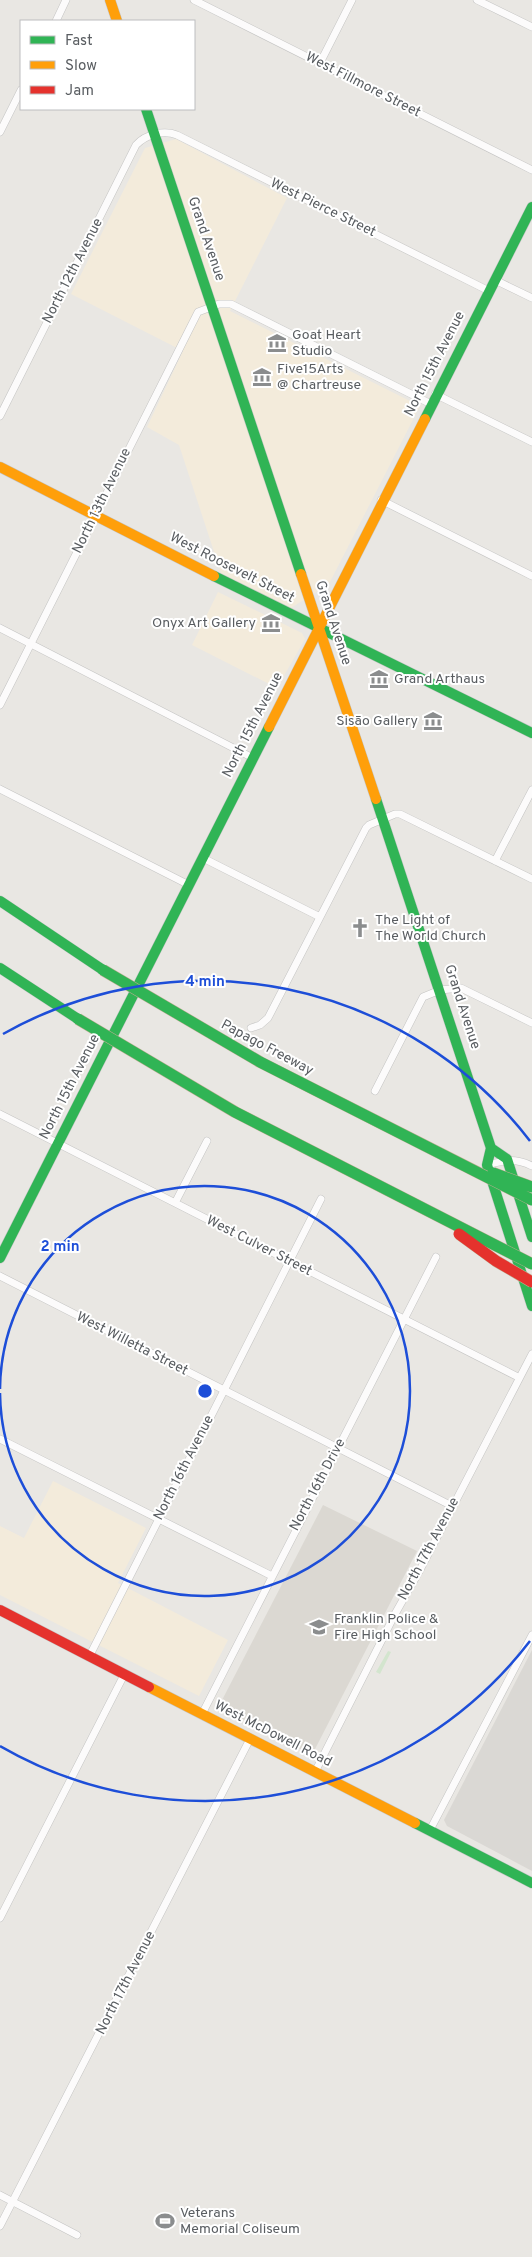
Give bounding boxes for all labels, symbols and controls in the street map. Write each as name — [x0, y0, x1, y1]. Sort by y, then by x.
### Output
legend — [20, 20, 195, 110]
text: Fast — [65, 32, 93, 51]
street label: West Fillmore Street — [303, 49, 423, 121]
text: Slow — [65, 57, 97, 76]
text: Jam — [65, 82, 94, 101]
street label: West Pierce Street — [267, 175, 379, 241]
street label: Grand Avenue — [184, 195, 228, 283]
street label: North 12th Avenue — [39, 216, 107, 326]
street label: North 15th Avenue — [401, 309, 469, 419]
place label: Goat Heart Studio — [292, 327, 361, 360]
museum icon: Goat Heart Studio — [266, 332, 288, 354]
place label: Five15Arts @ Chartreuse — [277, 361, 361, 394]
museum icon: Five15Arts @ Chartreuse — [251, 366, 273, 388]
street label: North 13th Avenue — [69, 445, 135, 557]
street label: West Roosevelt Street — [167, 529, 297, 607]
street label: Grand Avenue — [311, 579, 355, 667]
museum icon: Onyx Art Gallery — [260, 612, 282, 634]
place label: Onyx Art Gallery — [152, 615, 256, 632]
museum icon: Grand Arthaus — [368, 668, 390, 690]
street label: North 15th Avenue — [219, 670, 287, 780]
place label: Grand Arthaus — [394, 671, 485, 688]
museum icon: Sisāo Gallery — [422, 710, 444, 732]
place label: Sisāo Gallery — [336, 713, 418, 730]
place label: The Light of The World Church — [375, 912, 486, 945]
church icon: The Light of The World Church — [349, 917, 371, 939]
street label: Grand Avenue — [440, 963, 484, 1051]
text: 4 min — [185, 973, 225, 992]
street label: Papago Freeway — [218, 1016, 316, 1080]
street label: North 15th Avenue — [36, 1032, 104, 1142]
street label: West Culver Street — [203, 1212, 315, 1280]
text: 2 min — [40, 1238, 80, 1257]
street label: West Willetta Street — [73, 1308, 191, 1380]
centre of rings — [196, 1382, 214, 1400]
street label: North 16th Avenue — [150, 1413, 218, 1523]
street label: North 16th Drive — [286, 1436, 350, 1534]
street label: North 17th Avenue — [395, 1495, 463, 1603]
place label: Franklin Police & Fire High School — [334, 1611, 439, 1644]
school or university icon: Franklin Police & Fire High School — [308, 1616, 330, 1638]
street label: West McDowell Road — [211, 1697, 335, 1771]
street label: North 17th Avenue — [93, 1928, 159, 2038]
place label: Veterans Memorial Coliseum — [180, 2205, 300, 2238]
sports icon: Veterans Memorial Coliseum — [154, 2210, 176, 2232]

